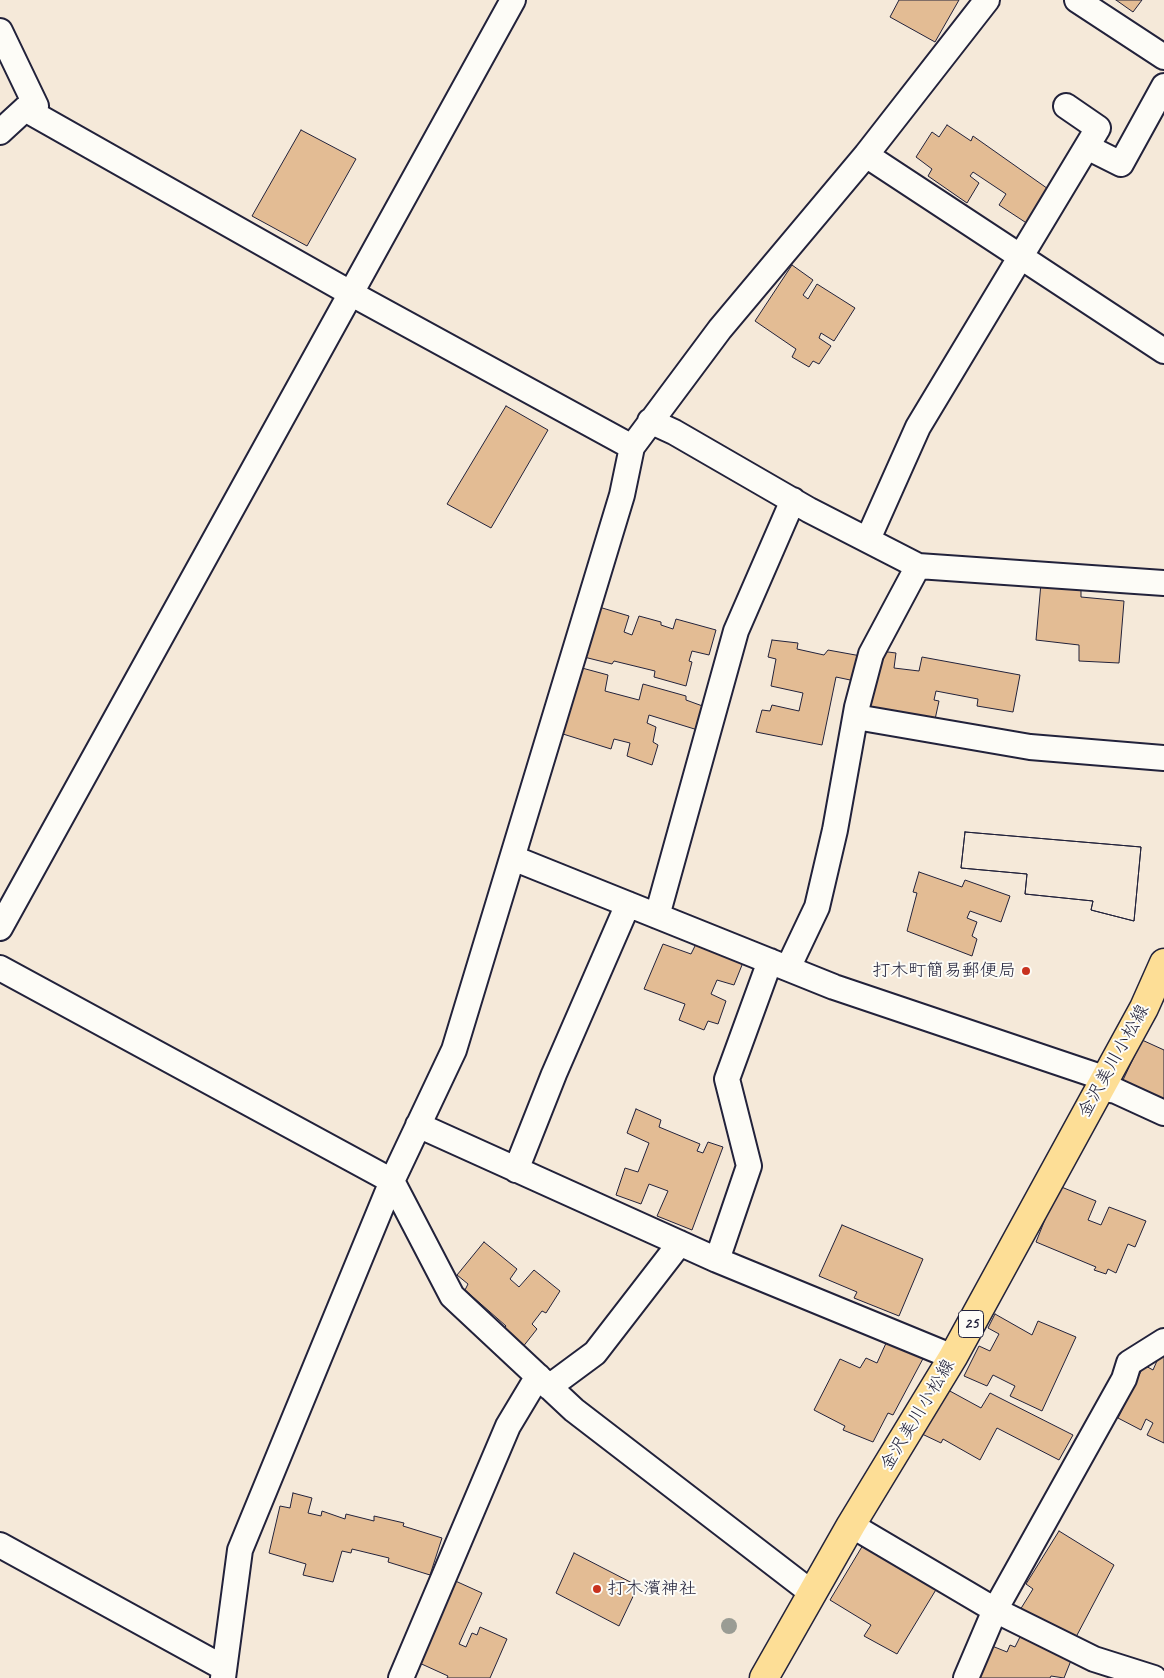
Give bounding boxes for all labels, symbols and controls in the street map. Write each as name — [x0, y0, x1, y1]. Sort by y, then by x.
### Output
place label: 打木町簡易郵便局 — [872, 960, 1016, 982]
marker: 打木町簡易郵便局 — [1020, 965, 1032, 977]
street label: 金沢美川小松線 — [1074, 1001, 1154, 1121]
road number: 25 — [958, 1310, 984, 1338]
street label: 金沢美川小松線 — [876, 1355, 960, 1475]
place label: 打木濱神社 — [607, 1578, 697, 1600]
marker: 打木濱神社 — [591, 1583, 603, 1595]

